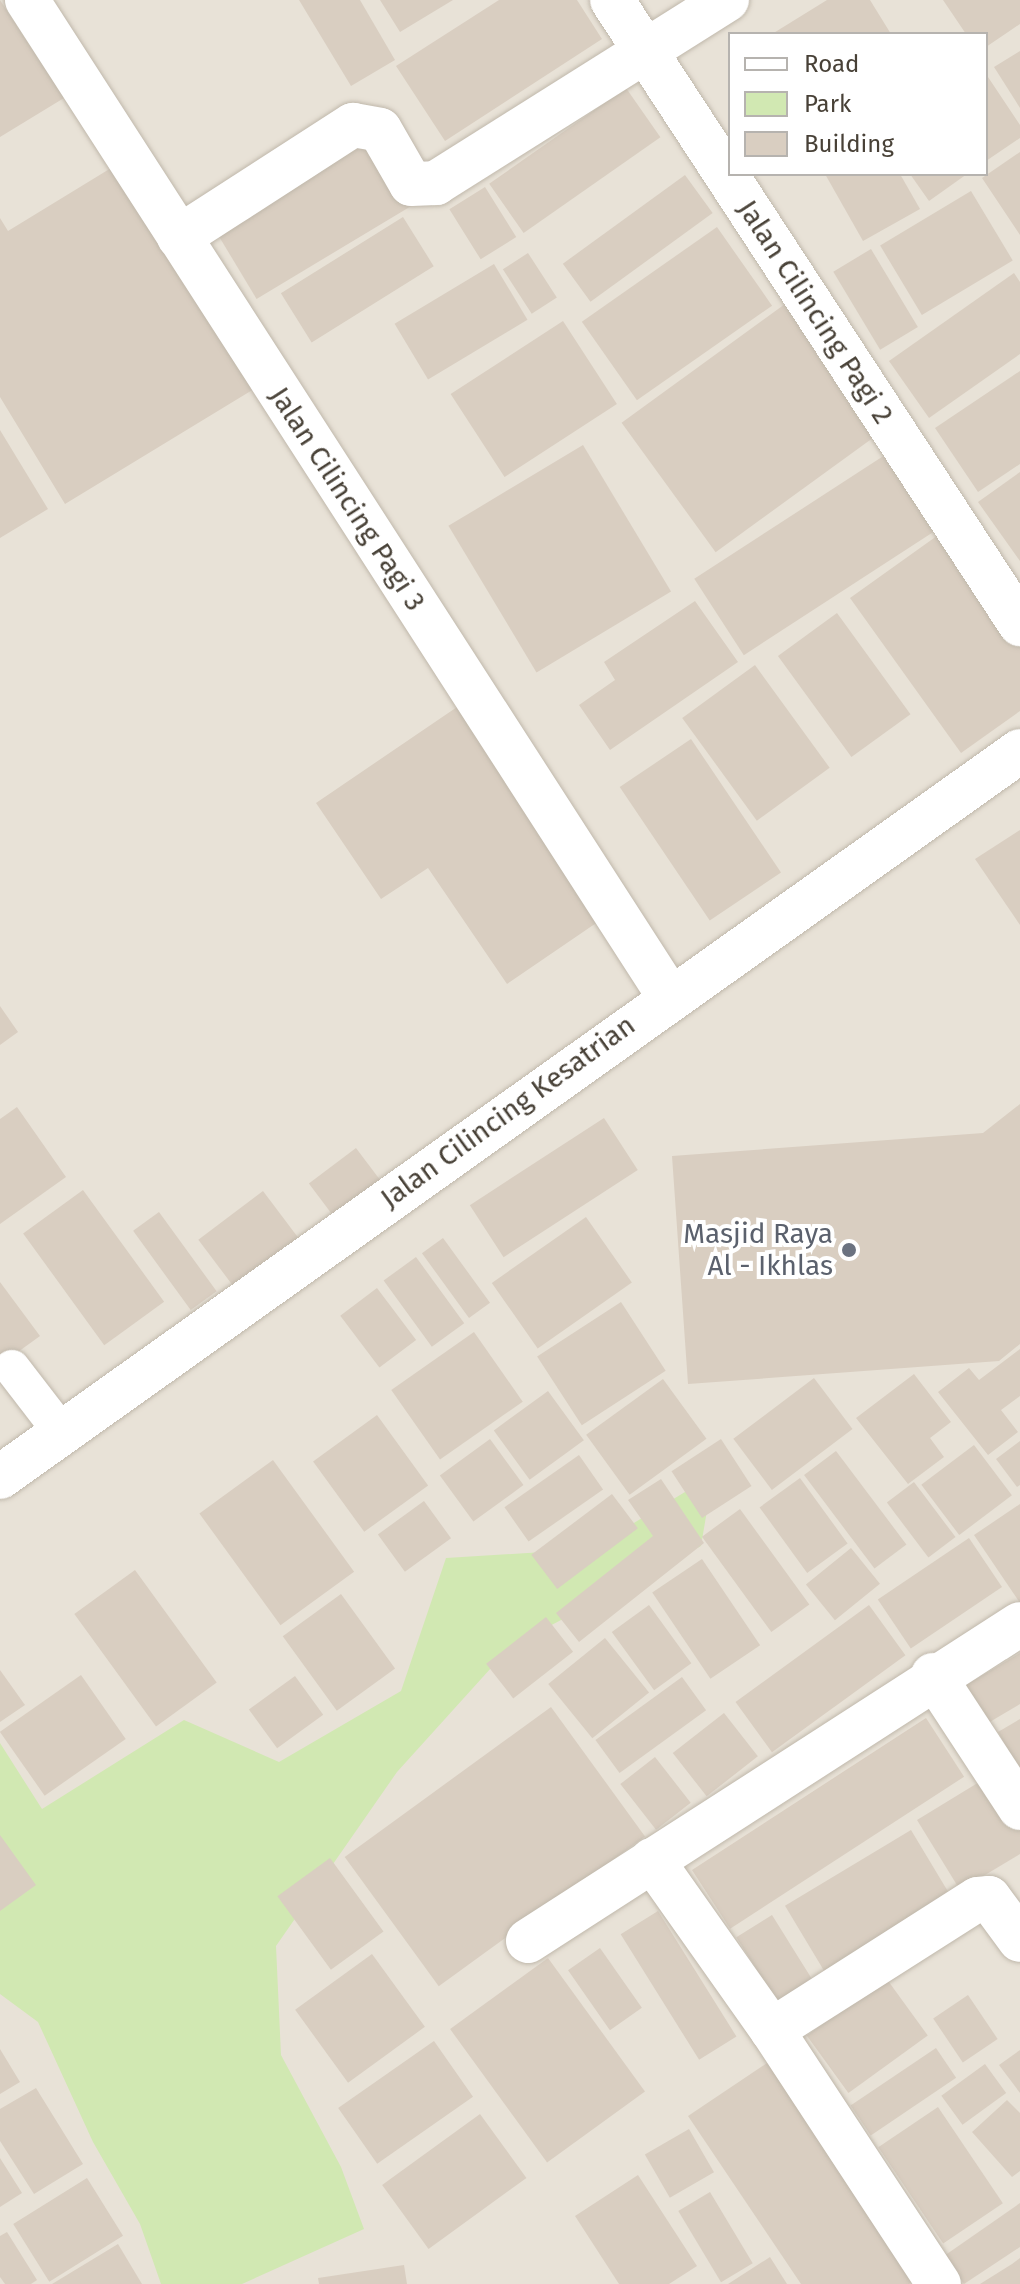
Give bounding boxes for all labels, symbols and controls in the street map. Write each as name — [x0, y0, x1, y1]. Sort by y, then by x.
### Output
legend — [728, 32, 988, 176]
text: Road — [804, 50, 859, 78]
text: Park — [804, 90, 851, 118]
text: Building — [804, 130, 894, 158]
street label: Jalan Cilincing Pagi 2 — [730, 194, 900, 430]
street label: Jalan Cilincing Pagi 3 — [262, 381, 432, 617]
street label: Jalan Cilincing Kesatrian — [374, 1008, 642, 1216]
place label: Masjid Raya Al - Ikhlas — [683, 1217, 833, 1283]
marker: Masjid Raya Al - Ikhlas — [840, 1241, 858, 1259]

